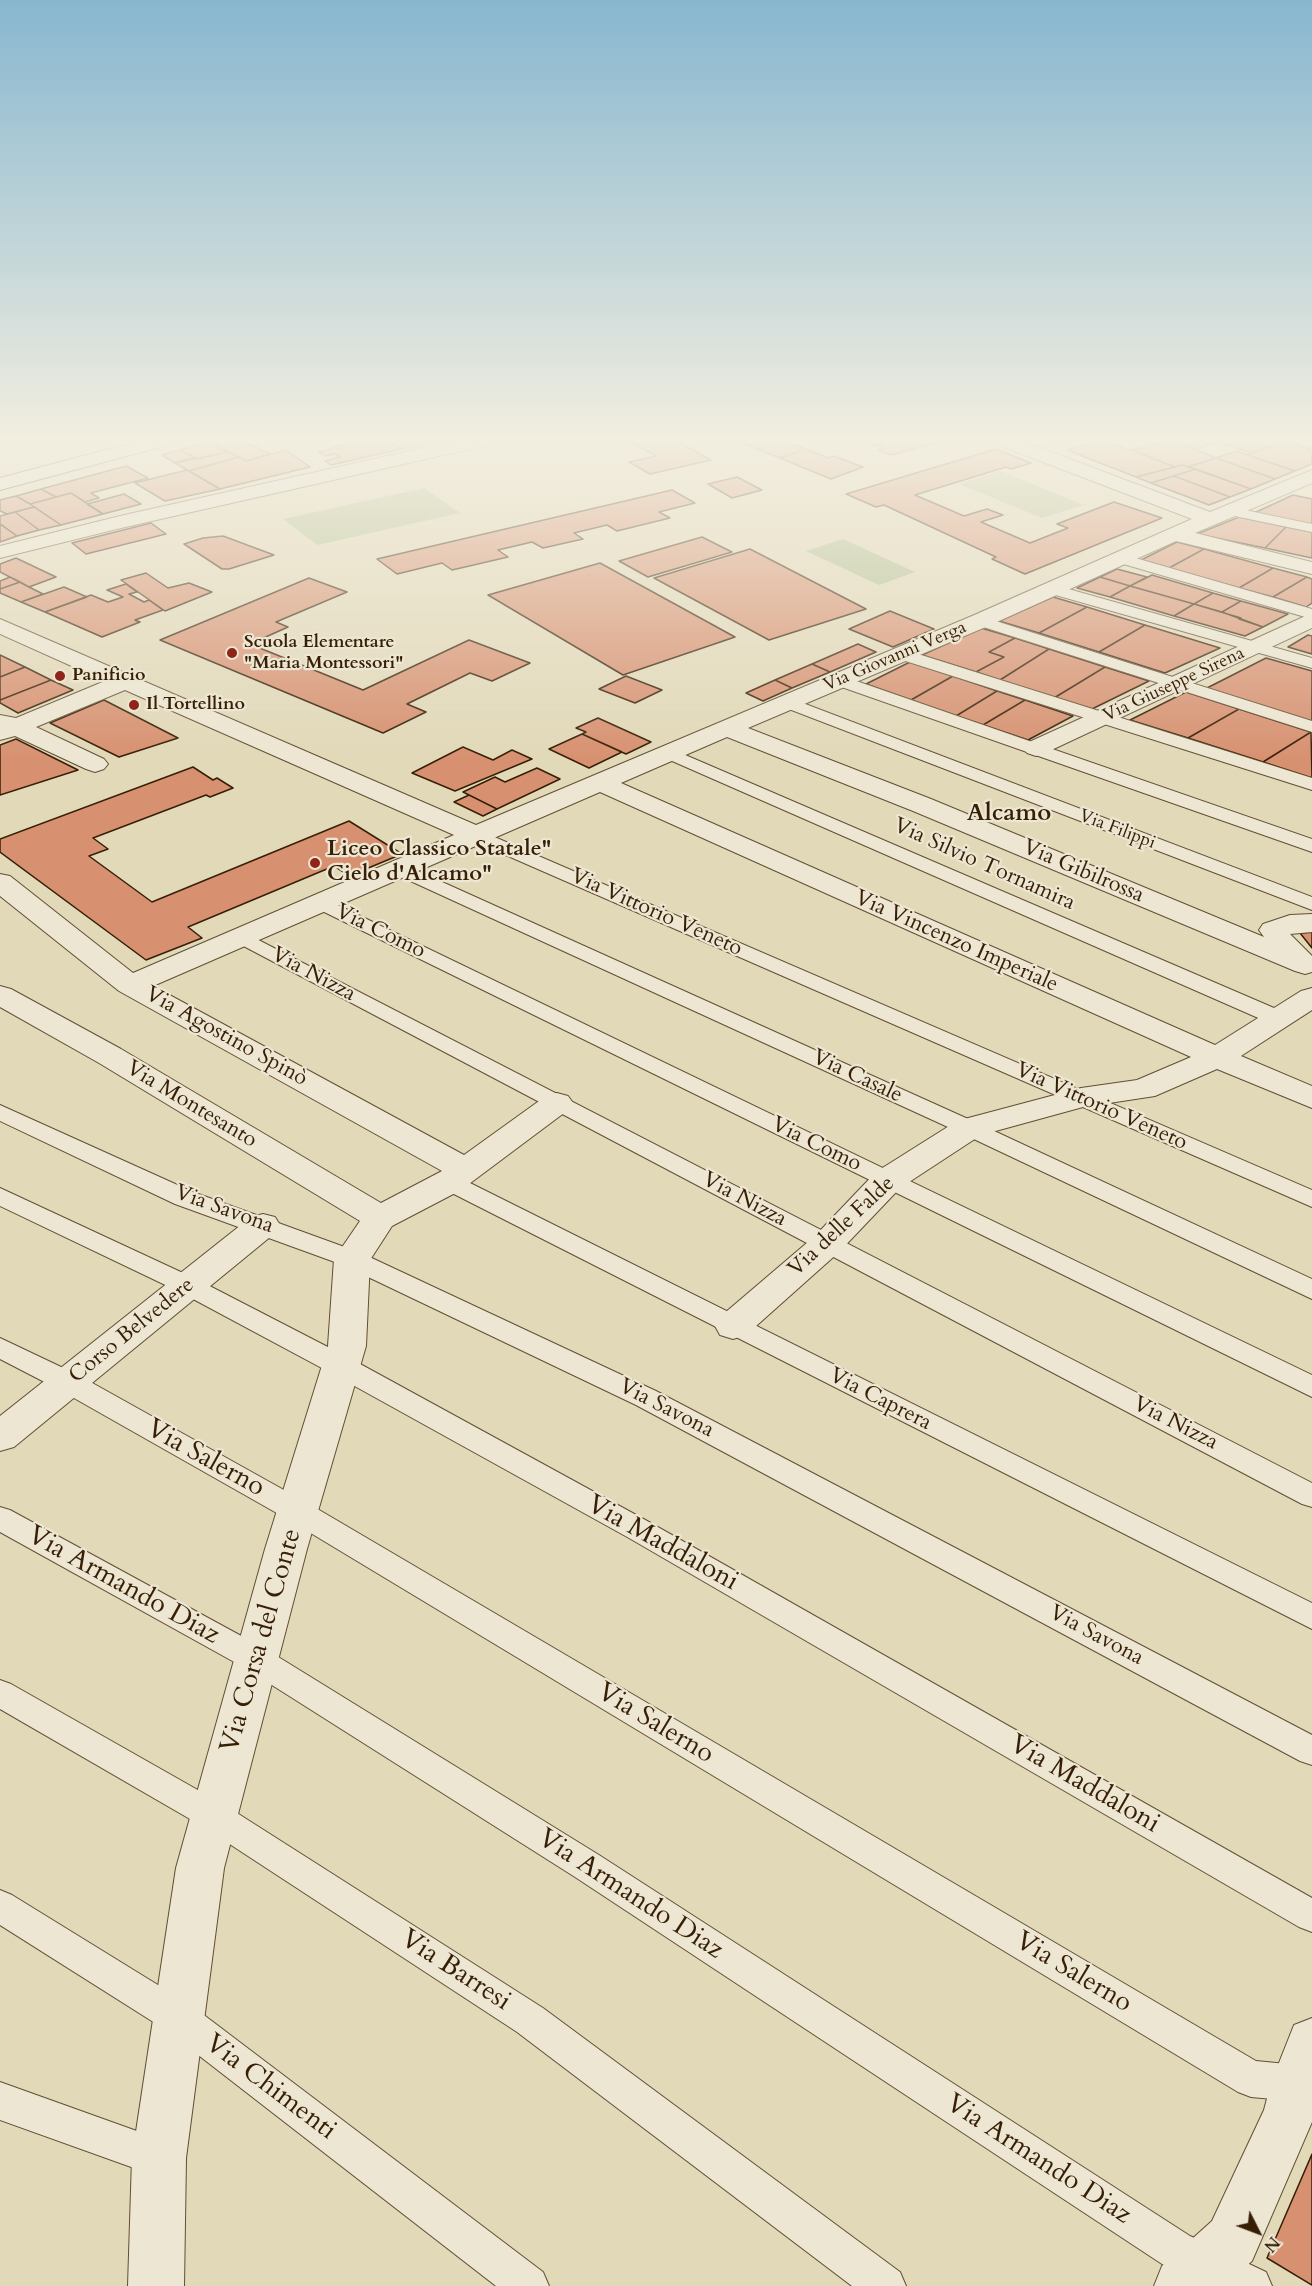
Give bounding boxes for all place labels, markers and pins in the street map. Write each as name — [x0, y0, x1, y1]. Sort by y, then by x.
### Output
place label: Scuola Elementare "Maria Montessori" — [244, 632, 403, 674]
marker: Scuola Elementare "Maria Montessori" — [225, 646, 239, 660]
place label: Panificio — [72, 665, 146, 687]
marker: Panificio — [53, 669, 67, 683]
place label: Il Tortellino — [146, 694, 245, 716]
marker: Il Tortellino — [127, 698, 141, 712]
place label: Liceo Classico Statale" Cielo d'Alcamo" — [327, 837, 552, 888]
marker: Liceo Classico Statale" Cielo d'Alcamo" — [308, 856, 322, 870]

